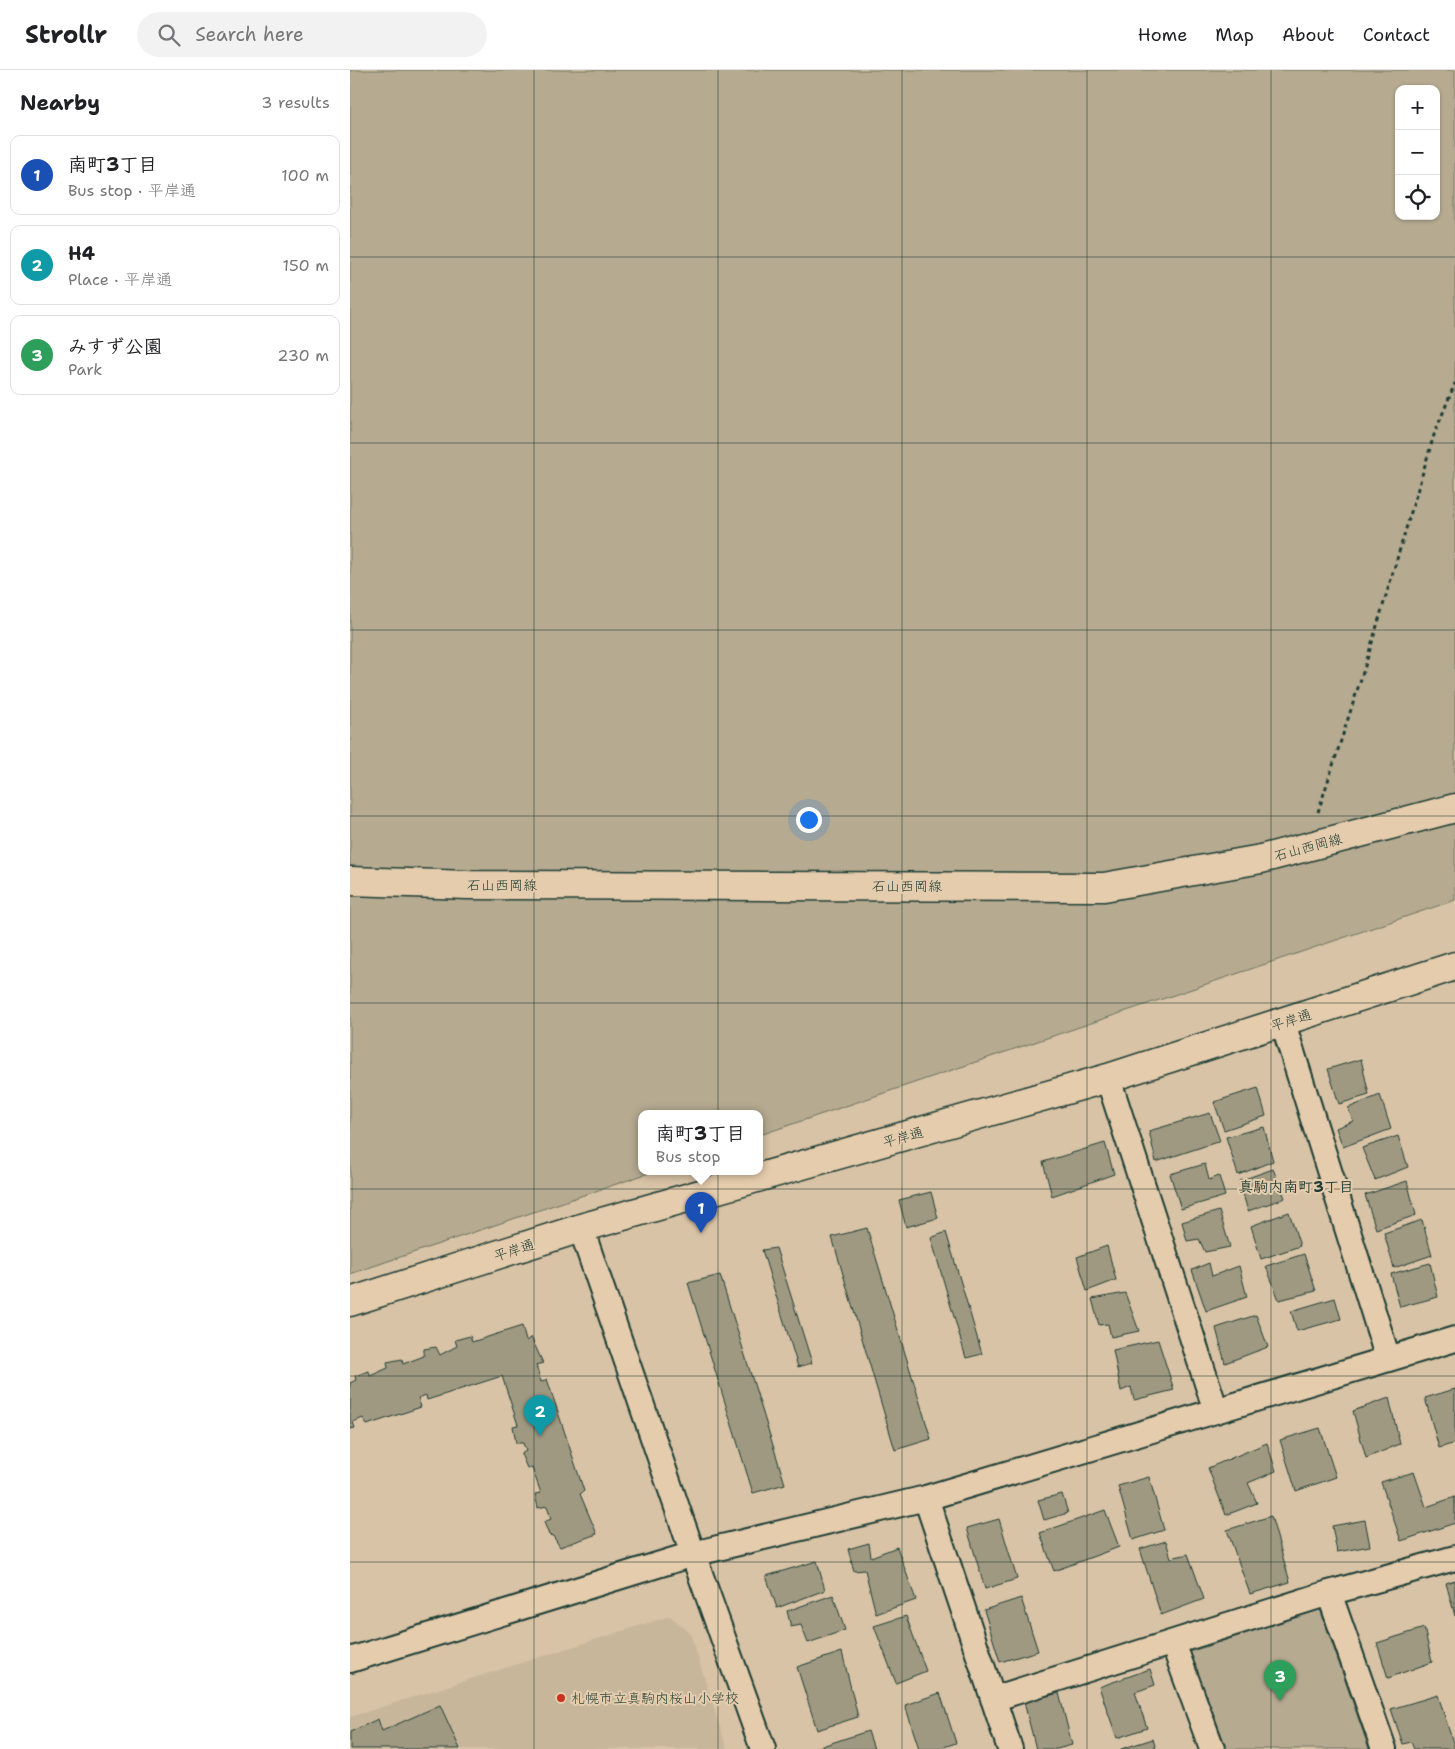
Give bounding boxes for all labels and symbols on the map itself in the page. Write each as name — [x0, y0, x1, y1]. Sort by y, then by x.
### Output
your location — [796, 807, 822, 833]
street label: 石山西岡線 — [1272, 829, 1344, 865]
street label: 石山西岡線 — [467, 876, 537, 894]
street label: 石山西岡線 — [872, 877, 942, 895]
street label: 平岸通 — [1268, 1005, 1314, 1035]
street label: 平岸通 — [880, 1123, 926, 1151]
district label: 真駒内南町3丁目 — [1238, 1177, 1354, 1197]
pin: 1 — [685, 1192, 717, 1233]
street label: 平岸通 — [491, 1235, 537, 1265]
pin: 2 — [524, 1395, 556, 1436]
pin: 3 — [1264, 1660, 1296, 1701]
place label: 札幌市立真駒内桜山小学校 — [571, 1689, 739, 1707]
marker: 札幌市立真駒内桜山小学校 — [555, 1692, 567, 1704]

